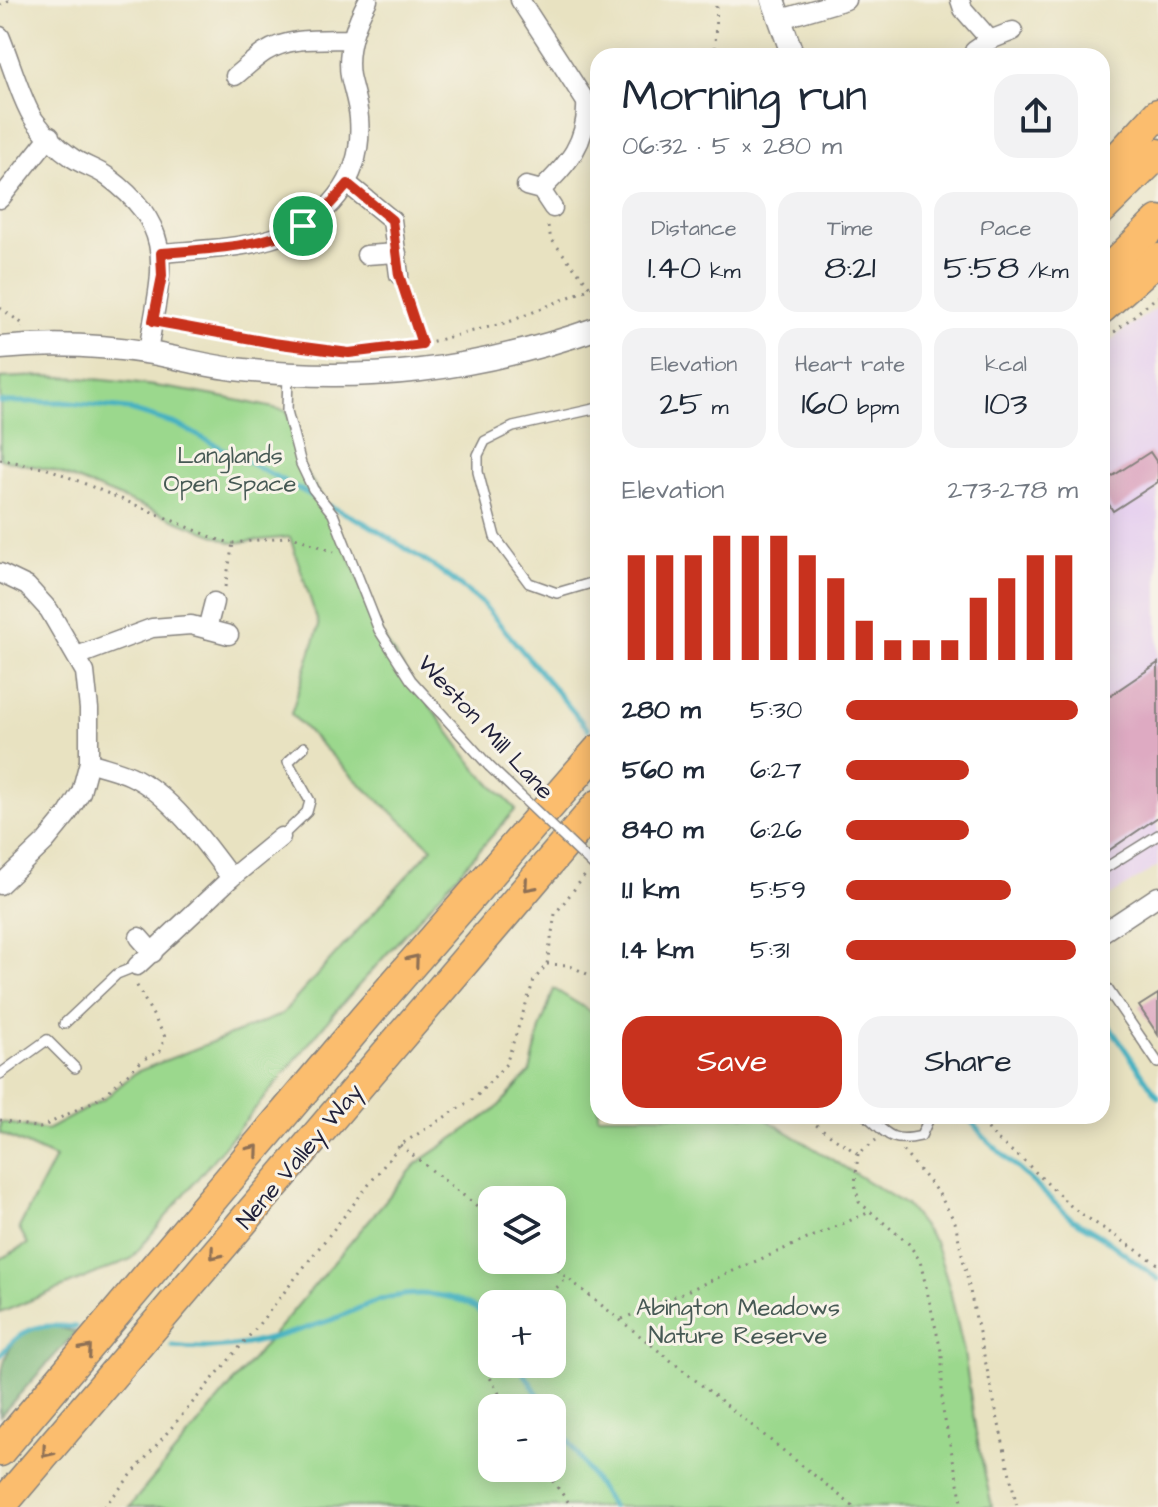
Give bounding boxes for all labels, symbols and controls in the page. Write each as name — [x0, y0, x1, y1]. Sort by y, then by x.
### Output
text: Morning run — [622, 67, 867, 128]
button: share — [994, 74, 1078, 158]
text: 06:32 · 5 × 280 m — [622, 128, 842, 164]
pin — [269, 192, 337, 260]
icon: arrive — [281, 204, 325, 248]
text: Distance — [651, 213, 737, 244]
text: Time — [827, 213, 873, 244]
text: Pace — [980, 213, 1032, 244]
text: 1.40 — [647, 244, 701, 292]
text: 8:21 — [824, 244, 876, 292]
text: 5:58 — [943, 244, 1019, 292]
text: km — [701, 256, 741, 287]
text: /km — [1019, 256, 1069, 287]
text: Elevation — [651, 349, 737, 380]
text: Heart rate — [795, 349, 905, 380]
text: kcal — [985, 349, 1027, 380]
text: 25 — [659, 380, 703, 428]
text: 160 — [801, 380, 848, 428]
text: 103 — [984, 380, 1028, 428]
text: m — [703, 392, 729, 423]
text: bpm — [848, 392, 899, 423]
park label: Langlands Open Space — [163, 439, 297, 501]
text: Elevation — [622, 472, 724, 508]
text: 273–278 m — [947, 472, 1078, 508]
street label: Weston Mill Lane — [409, 648, 561, 808]
text: 280 m — [622, 692, 701, 728]
text: 5:30 — [750, 692, 802, 728]
text: 560 m — [622, 752, 704, 788]
text: 6:27 — [750, 752, 802, 788]
text: 840 m — [622, 812, 704, 848]
text: 6:26 — [750, 812, 802, 848]
text: 1.1 km — [622, 872, 679, 908]
text: 5:59 — [750, 872, 806, 908]
one-way arrow — [524, 876, 539, 891]
text: 1.4 km — [622, 932, 693, 968]
text: 5:31 — [750, 932, 789, 968]
one-way arrow — [405, 954, 419, 969]
button: Save — [622, 1016, 842, 1108]
button: Share — [858, 1016, 1078, 1108]
street label: Nene Valley Way — [229, 1076, 372, 1238]
one-way arrow — [244, 1145, 259, 1159]
map controls — [478, 1186, 566, 1482]
button: layers — [478, 1186, 566, 1274]
one-way arrow — [210, 1245, 225, 1260]
button: + — [478, 1290, 566, 1378]
park label: Abington Meadows Nature Reserve — [636, 1291, 840, 1353]
one-way arrow — [77, 1344, 92, 1359]
button: − — [478, 1394, 566, 1482]
one-way arrow — [42, 1443, 57, 1458]

